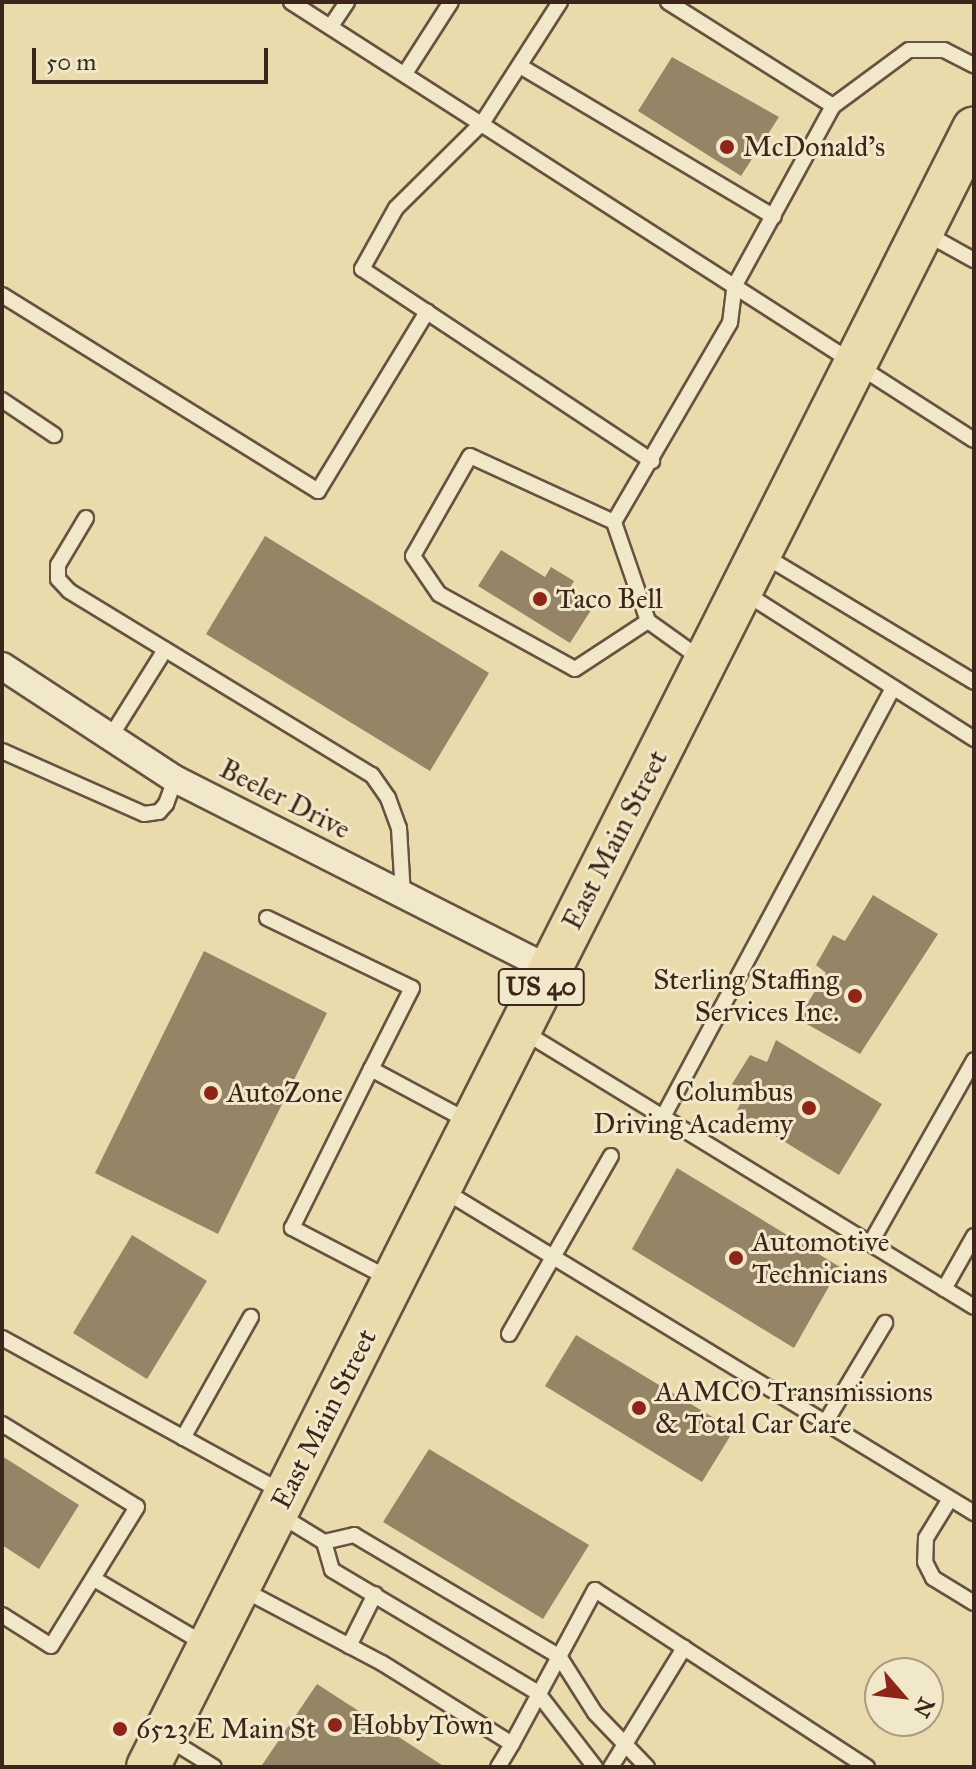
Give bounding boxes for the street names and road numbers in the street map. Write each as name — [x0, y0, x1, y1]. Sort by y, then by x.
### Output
street label: East Main Street — [555, 745, 675, 935]
street label: Beeler Drive — [214, 752, 356, 846]
road number: US 40 — [497, 965, 585, 1009]
street label: East Main Street — [264, 1324, 384, 1514]

